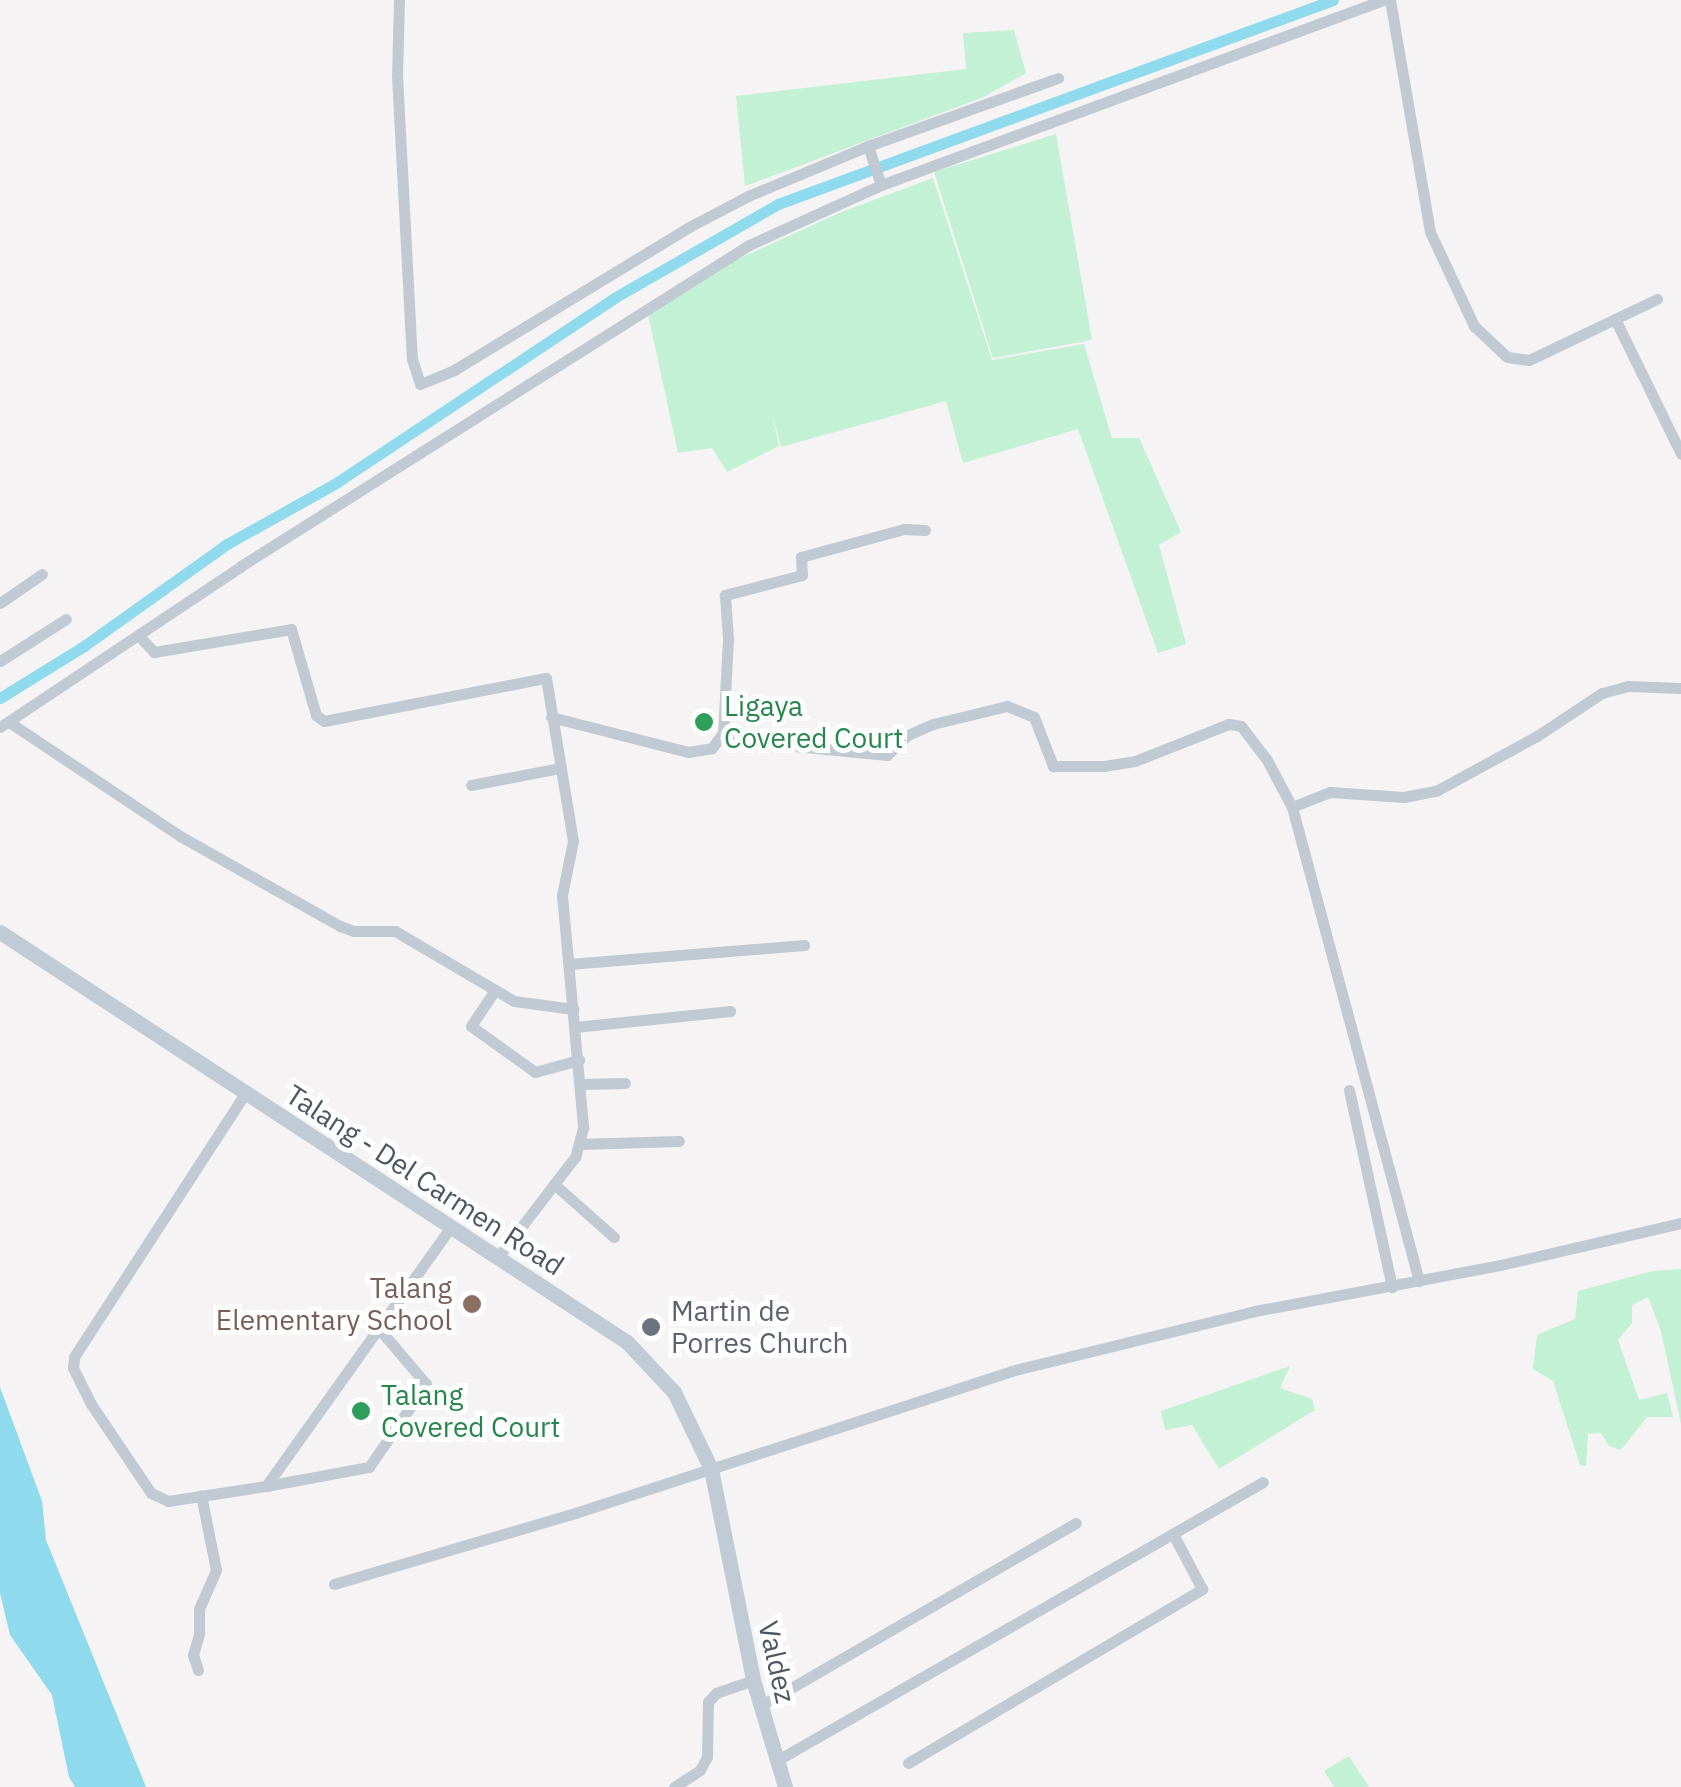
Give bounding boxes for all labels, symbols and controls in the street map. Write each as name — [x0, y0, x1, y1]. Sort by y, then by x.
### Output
place label: Ligaya Covered Court — [724, 689, 903, 755]
marker: Ligaya Covered Court — [693, 711, 715, 733]
street label: Talang - Del Carmen Road — [280, 1078, 570, 1282]
place label: Talang Elementary School — [216, 1271, 452, 1337]
marker: Talang Elementary School — [461, 1293, 483, 1315]
place label: Martin de Porres Church — [671, 1294, 848, 1360]
marker: Martin de Porres Church — [640, 1316, 662, 1338]
place label: Talang Covered Court — [381, 1378, 560, 1444]
marker: Talang Covered Court — [350, 1400, 372, 1422]
street label: Valdez — [751, 1618, 803, 1706]

